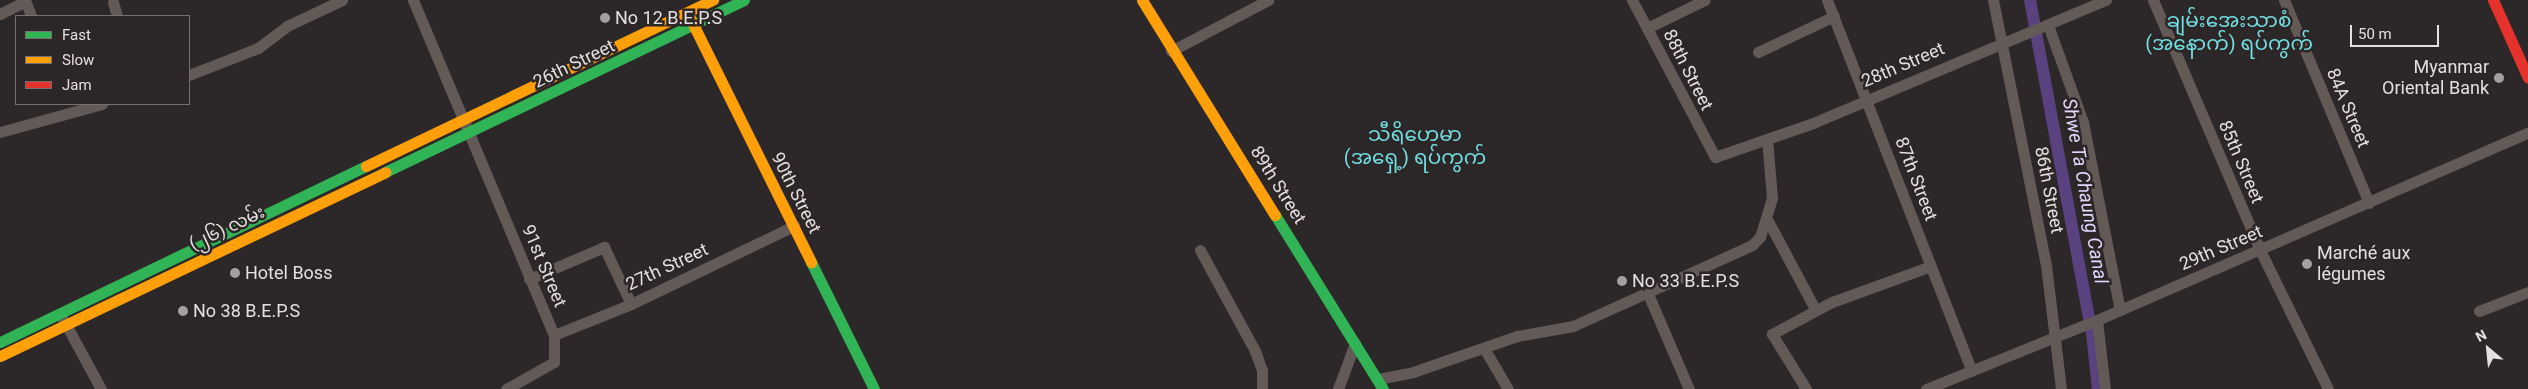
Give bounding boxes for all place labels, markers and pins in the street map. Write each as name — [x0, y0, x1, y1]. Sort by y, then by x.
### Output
place label: No 12 B.E.P.S — [615, 7, 722, 29]
marker: No 12 B.E.P.S — [599, 12, 611, 24]
place label: Myanmar Oriental Bank — [2382, 57, 2489, 100]
marker: Myanmar Oriental Bank — [2493, 72, 2505, 84]
place label: Marché aux légumes — [2317, 243, 2410, 286]
marker: Marché aux légumes — [2301, 258, 2313, 270]
place label: Hotel Boss — [245, 262, 332, 284]
marker: Hotel Boss — [229, 267, 241, 279]
place label: No 33 B.E.P.S — [1632, 270, 1739, 292]
marker: No 33 B.E.P.S — [1616, 275, 1628, 287]
place label: No 38 B.E.P.S — [193, 300, 300, 322]
marker: No 38 B.E.P.S — [177, 305, 189, 317]

